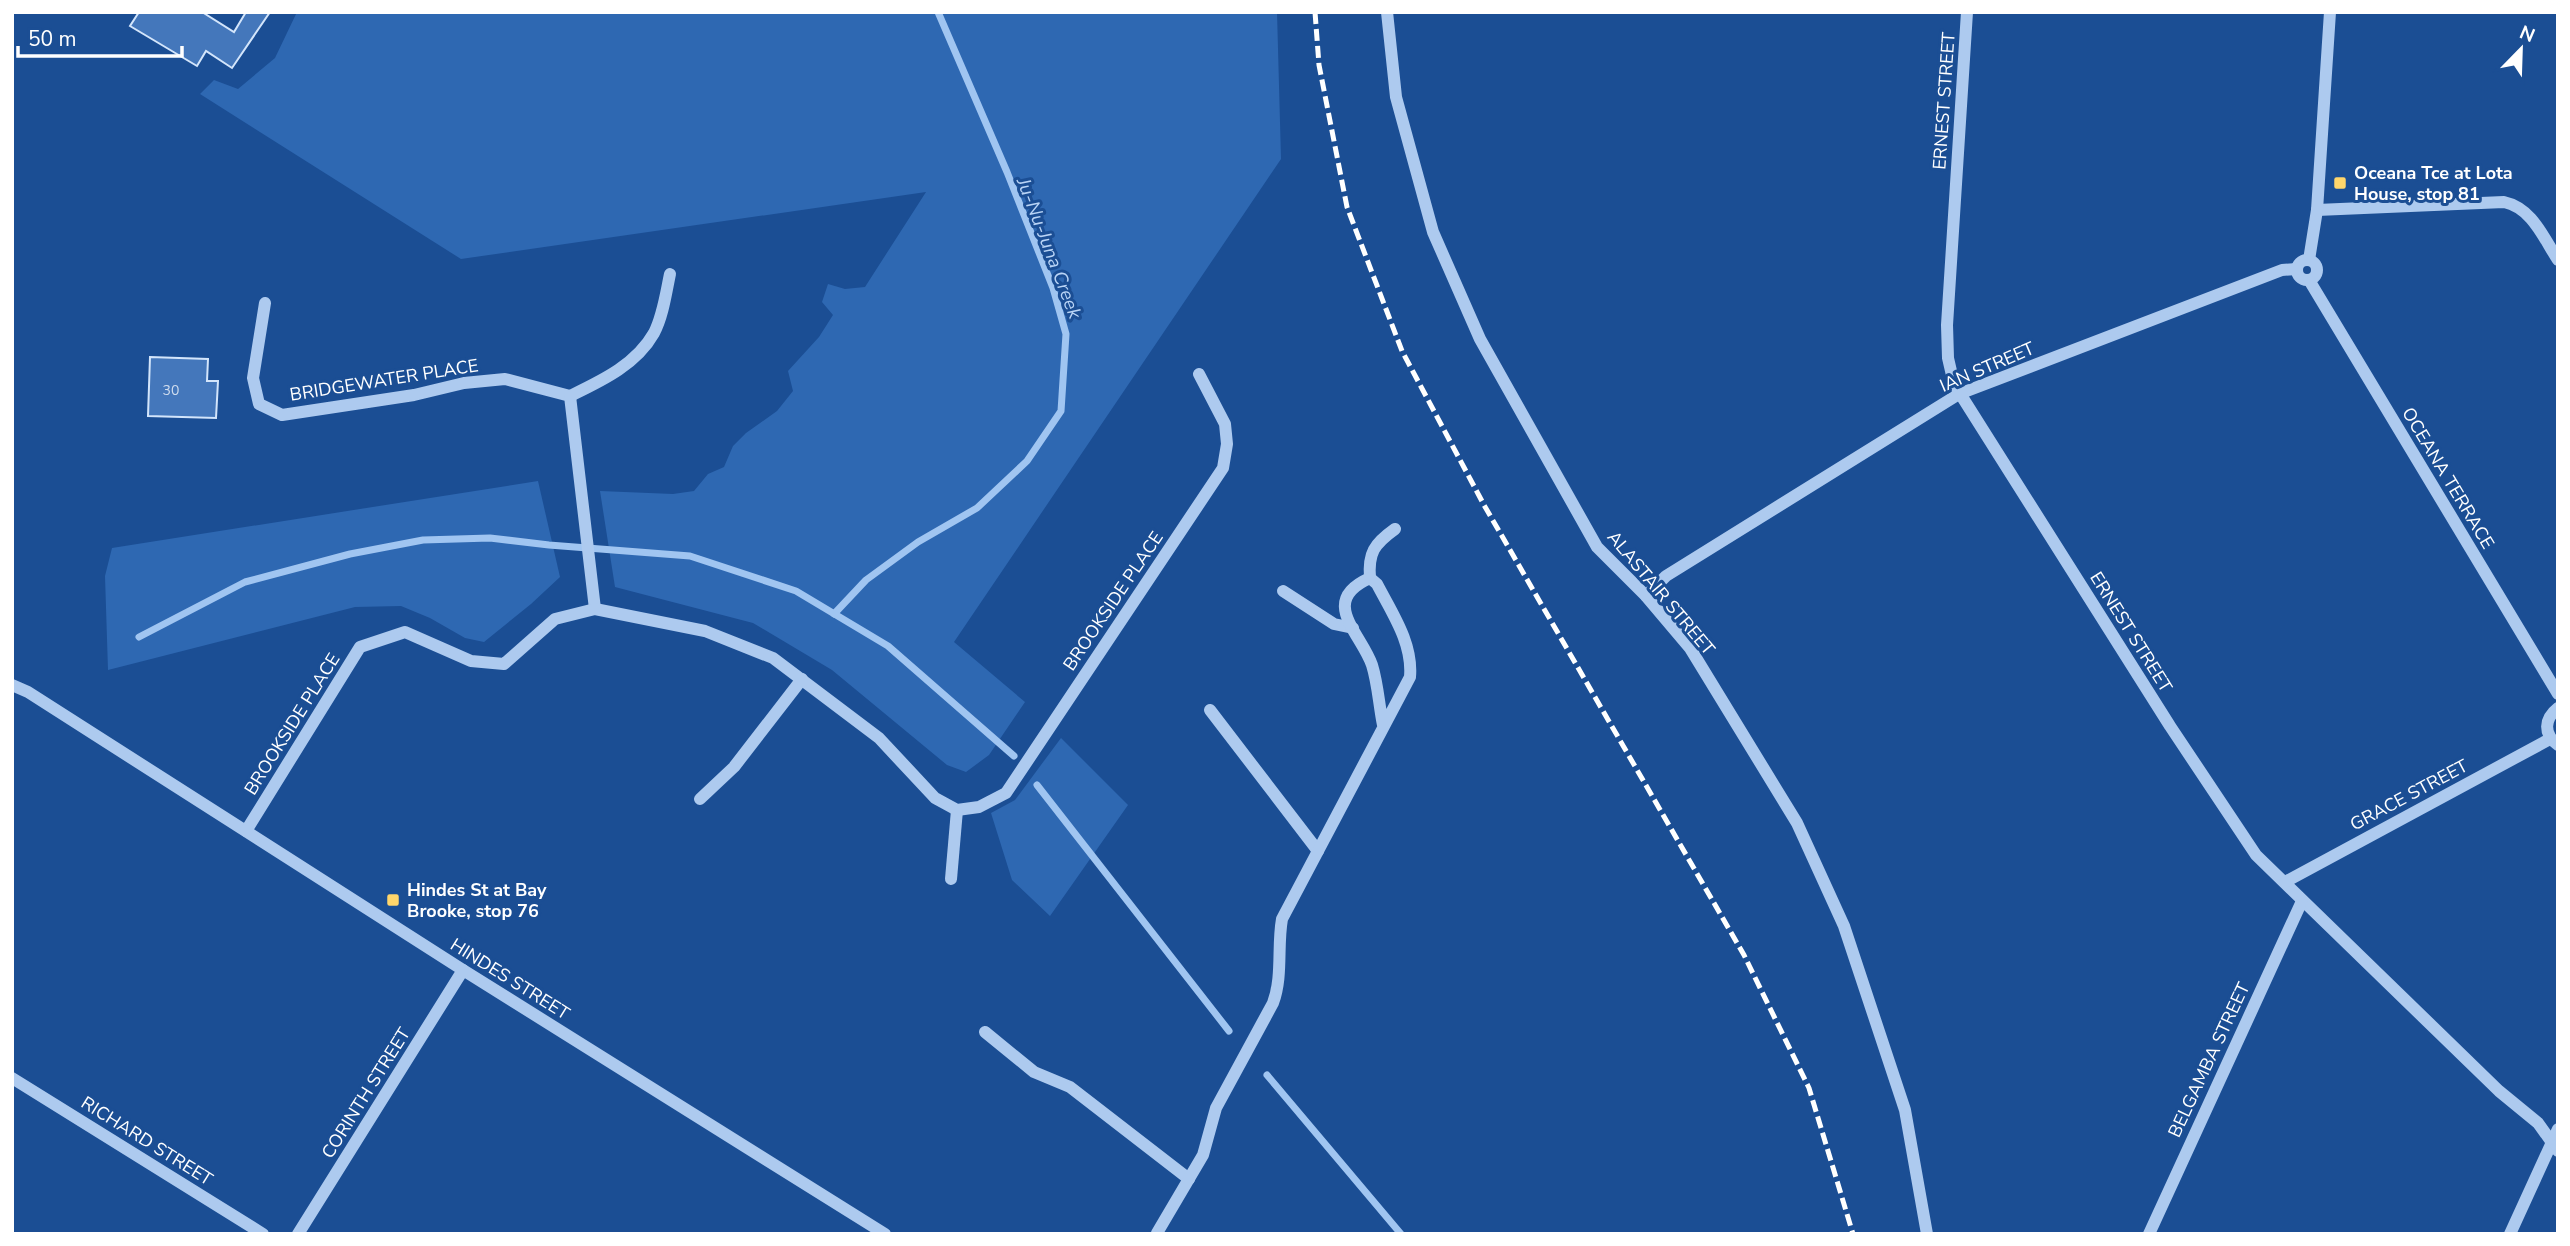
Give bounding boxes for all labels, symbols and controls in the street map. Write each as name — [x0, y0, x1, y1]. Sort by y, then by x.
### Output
scale bar — [18, 14, 182, 58]
north arrow — [2486, 14, 2556, 84]
text: N — [2516, 20, 2539, 49]
text: 50 m — [28, 25, 77, 53]
street label: ERNEST STREET — [1927, 31, 1961, 171]
place label: Oceana Tce at Lota House, stop 81 — [2354, 161, 2513, 206]
water label: Ju-Nu-Juna Creek — [1010, 173, 1088, 323]
marker: Oceana Tce at Lota House, stop 81 — [2332, 175, 2348, 191]
street label: IAN STREET — [1936, 336, 2038, 398]
street label: BRIDGEWATER PLACE — [288, 353, 480, 407]
house number: 30 — [163, 381, 179, 400]
street label: OCEANA TERRACE — [2396, 403, 2500, 553]
street label: ALASTAIR STREET — [1602, 526, 1720, 660]
street label: BROOKSIDE PLACE — [1057, 527, 1169, 675]
street label: ERNEST STREET — [2084, 567, 2178, 697]
street label: BROOKSIDE PLACE — [239, 649, 345, 799]
street label: GRACE STREET — [2346, 754, 2472, 836]
place label: Hindes St at Bay Brooke, stop 76 — [407, 878, 547, 923]
marker: Hindes St at Bay Brooke, stop 76 — [385, 892, 401, 908]
street label: HINDES STREET — [446, 933, 574, 1025]
street label: BELGAMBA STREET — [2163, 978, 2256, 1141]
street label: CORINTH STREET — [316, 1023, 416, 1163]
street label: RICHARD STREET — [77, 1091, 217, 1191]

